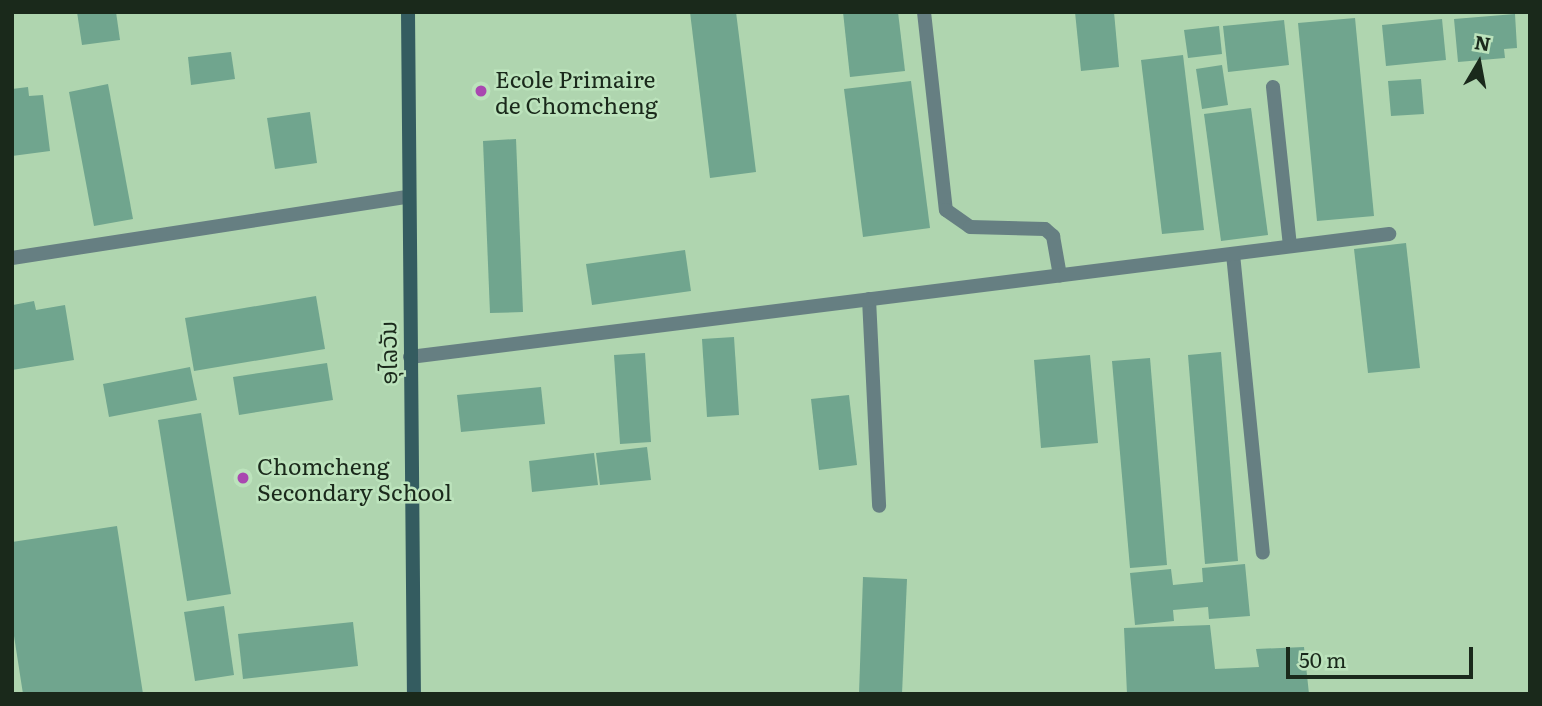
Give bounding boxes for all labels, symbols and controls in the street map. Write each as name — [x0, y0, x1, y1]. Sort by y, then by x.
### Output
text: N — [1472, 27, 1493, 57]
north arrow — [1444, 28, 1514, 98]
place label: Ecole Primaire de Chomcheng — [495, 64, 658, 118]
marker: Ecole Primaire de Chomcheng — [473, 83, 489, 99]
street label: ອຸໄລວັນ — [373, 321, 401, 385]
place label: Chomcheng Secondary School — [257, 451, 452, 505]
marker: Chomcheng Secondary School — [235, 470, 251, 486]
scale bar — [1290, 632, 1477, 676]
text: 50 m — [1299, 643, 1346, 674]

